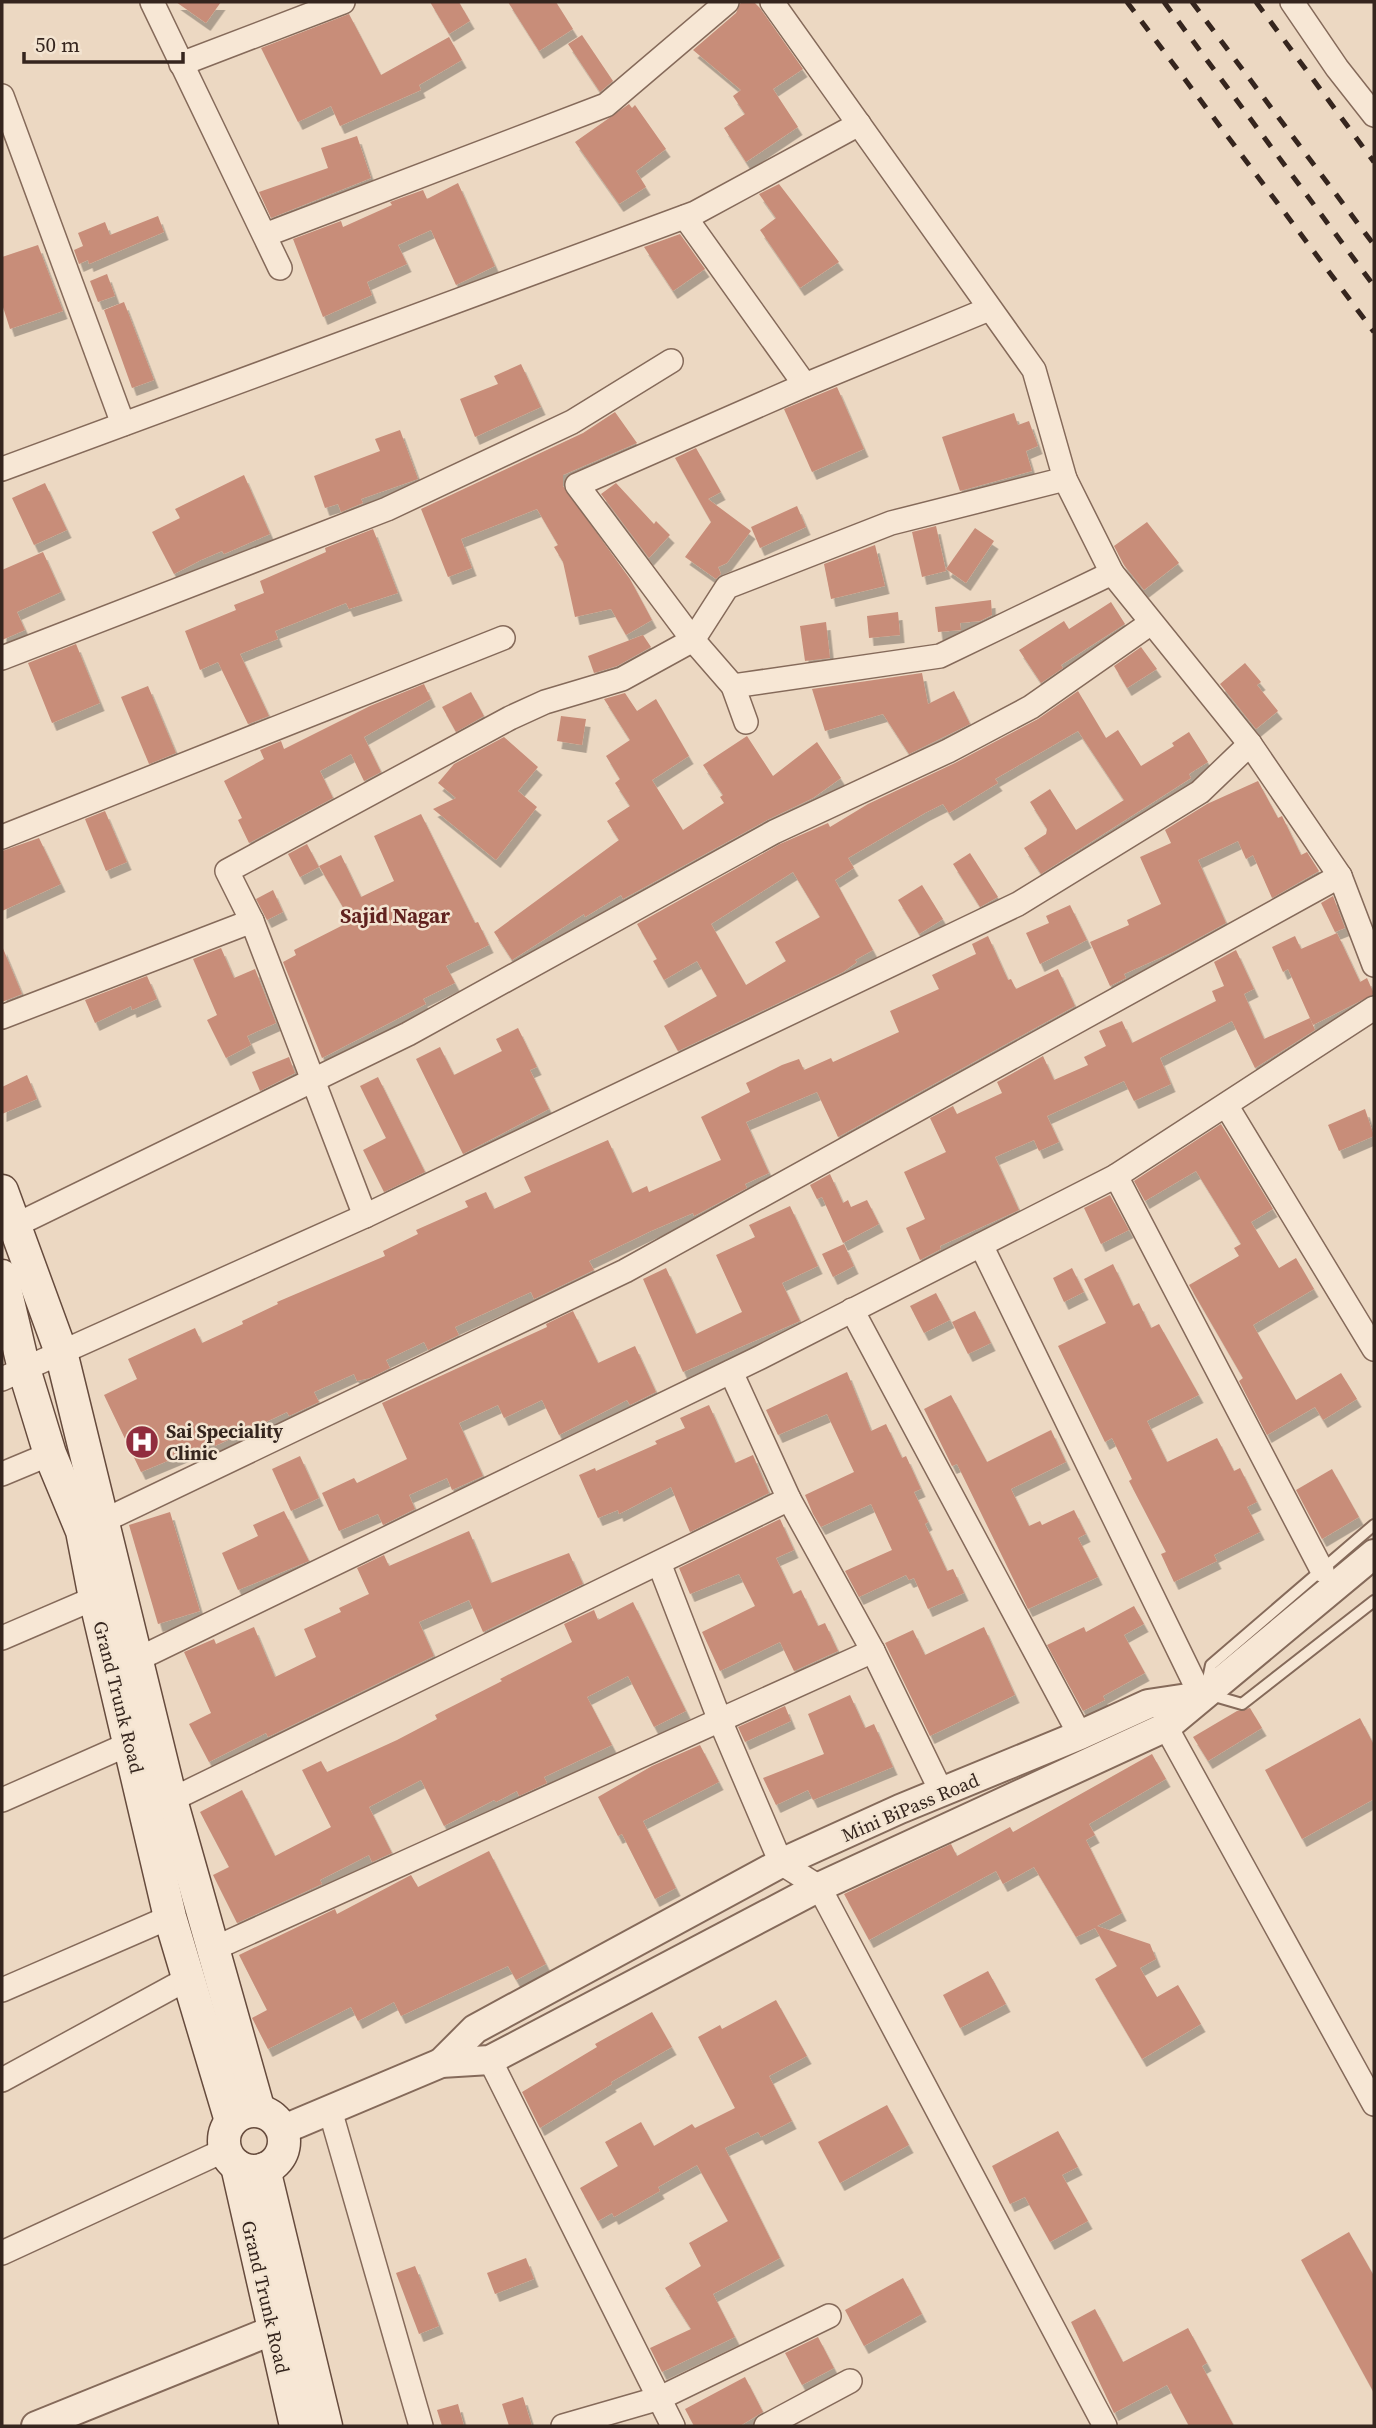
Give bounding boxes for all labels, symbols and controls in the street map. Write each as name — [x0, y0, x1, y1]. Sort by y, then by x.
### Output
scale bar — [24, 21, 184, 65]
text: 50 m — [35, 30, 80, 59]
district label: Sajid Nagar — [340, 901, 450, 930]
place label: Sai Speciality Clinic — [166, 1418, 284, 1466]
hospital icon: Sai Speciality Clinic — [123, 1423, 161, 1461]
street label: Grand Trunk Road — [88, 1618, 151, 1776]
street label: Mini BiPass Road — [837, 1766, 983, 1848]
street label: Grand Trunk Road — [236, 2218, 296, 2376]

